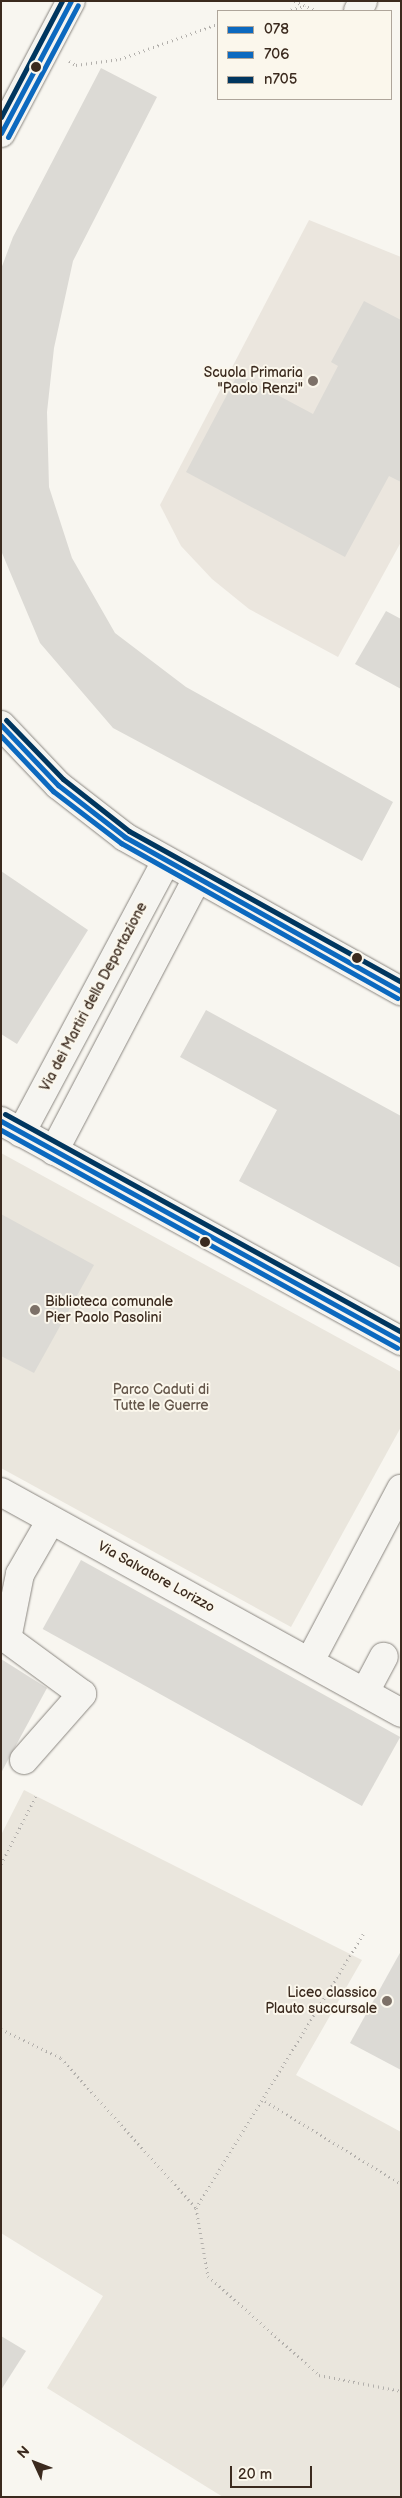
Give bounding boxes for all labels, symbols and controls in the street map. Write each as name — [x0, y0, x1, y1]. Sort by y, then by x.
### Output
legend — [217, 10, 392, 100]
text: 078 — [264, 20, 289, 39]
text: 706 — [264, 45, 289, 64]
unlabelled marker — [31, 62, 41, 72]
text: n705 — [264, 70, 297, 89]
place label: Scuola Primaria "Paolo Renzi" — [204, 365, 303, 398]
marker: Scuola Primaria "Paolo Renzi" — [307, 375, 319, 387]
street label: Via dei Martiri della Deportazione — [37, 900, 151, 1094]
unlabelled marker — [352, 953, 362, 963]
unlabelled marker — [200, 1237, 210, 1247]
place label: Biblioteca comunale Pier Paolo Pasolini — [45, 1294, 173, 1326]
marker: Biblioteca comunale Pier Paolo Pasolini — [29, 1304, 41, 1316]
park label: Parco Caduti di Tutte le Guerre — [113, 1382, 209, 1414]
street label: Via Salvatore Lorizzo — [94, 1538, 218, 1616]
place label: Liceo classico Plauto succursale — [265, 1985, 377, 2018]
marker: Liceo classico Plauto succursale — [381, 1995, 393, 2007]
north arrow — [10, 2438, 60, 2488]
text: N — [14, 2443, 33, 2462]
scale bar — [232, 2456, 314, 2488]
text: 20 m — [238, 2465, 272, 2484]

